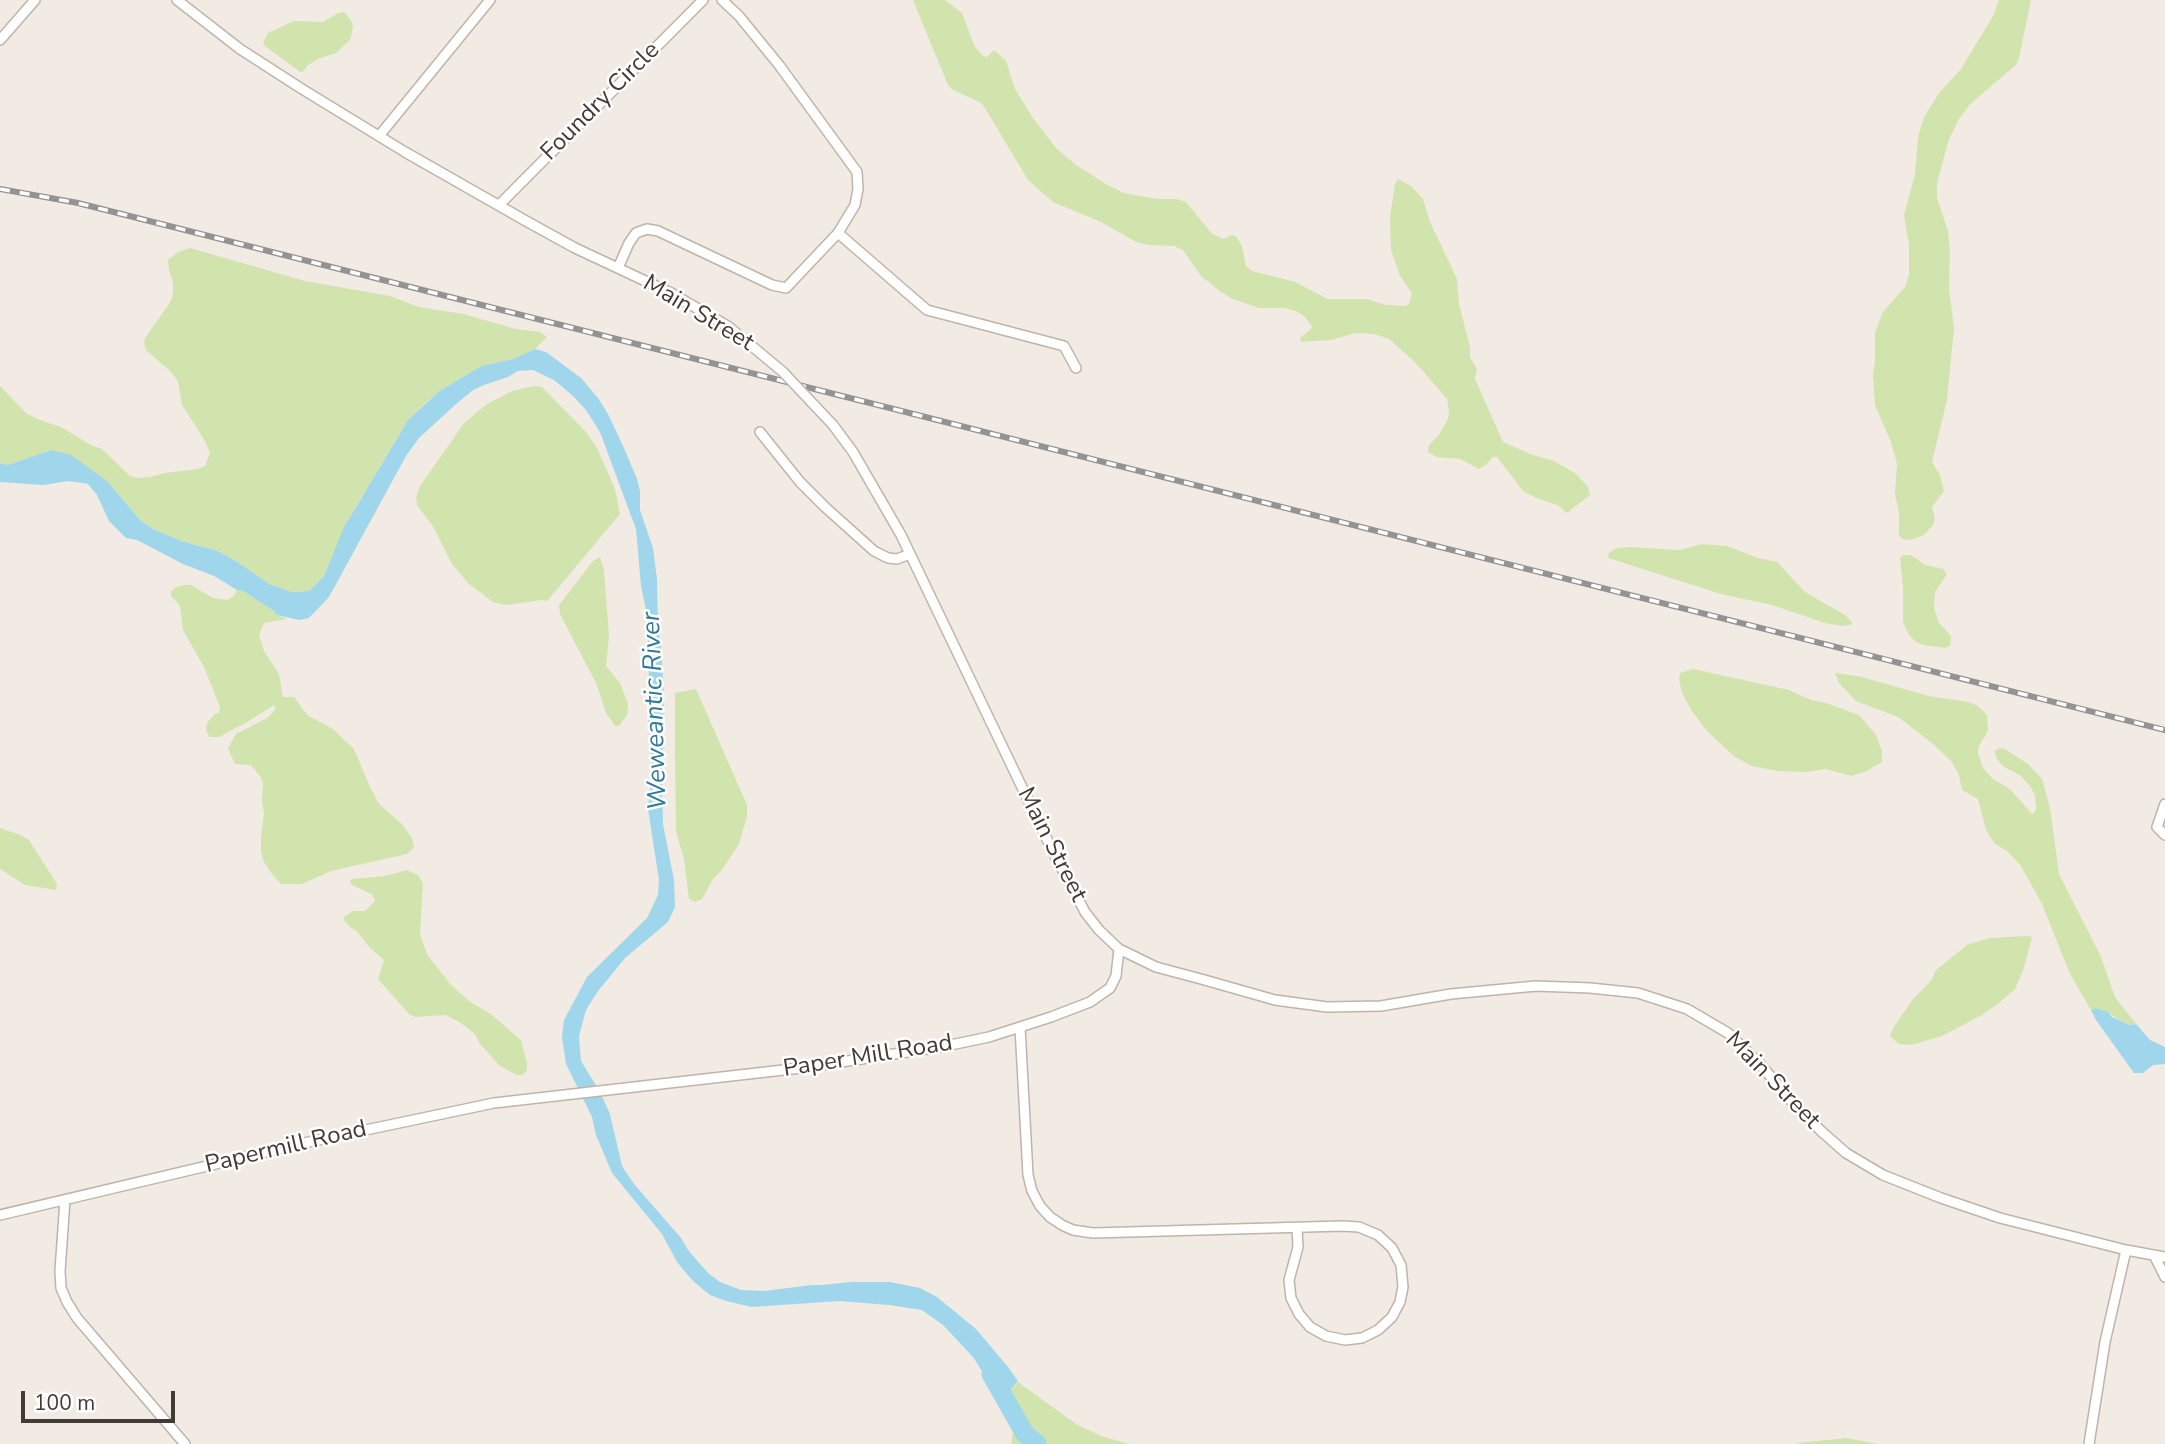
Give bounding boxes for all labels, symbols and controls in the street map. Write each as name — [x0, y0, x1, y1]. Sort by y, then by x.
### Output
street label: Foundry Circle — [536, 37, 666, 167]
street label: Main Street — [637, 270, 759, 358]
water label: Weweantic River — [637, 611, 675, 811]
street label: Main Street — [1010, 783, 1092, 907]
street label: Main Street — [1719, 1026, 1825, 1136]
street label: Paper Mill Road — [781, 1029, 955, 1085]
street label: Papermill Road — [202, 1115, 370, 1181]
scale bar — [24, 1378, 178, 1422]
text: 100 m — [34, 1389, 95, 1417]

